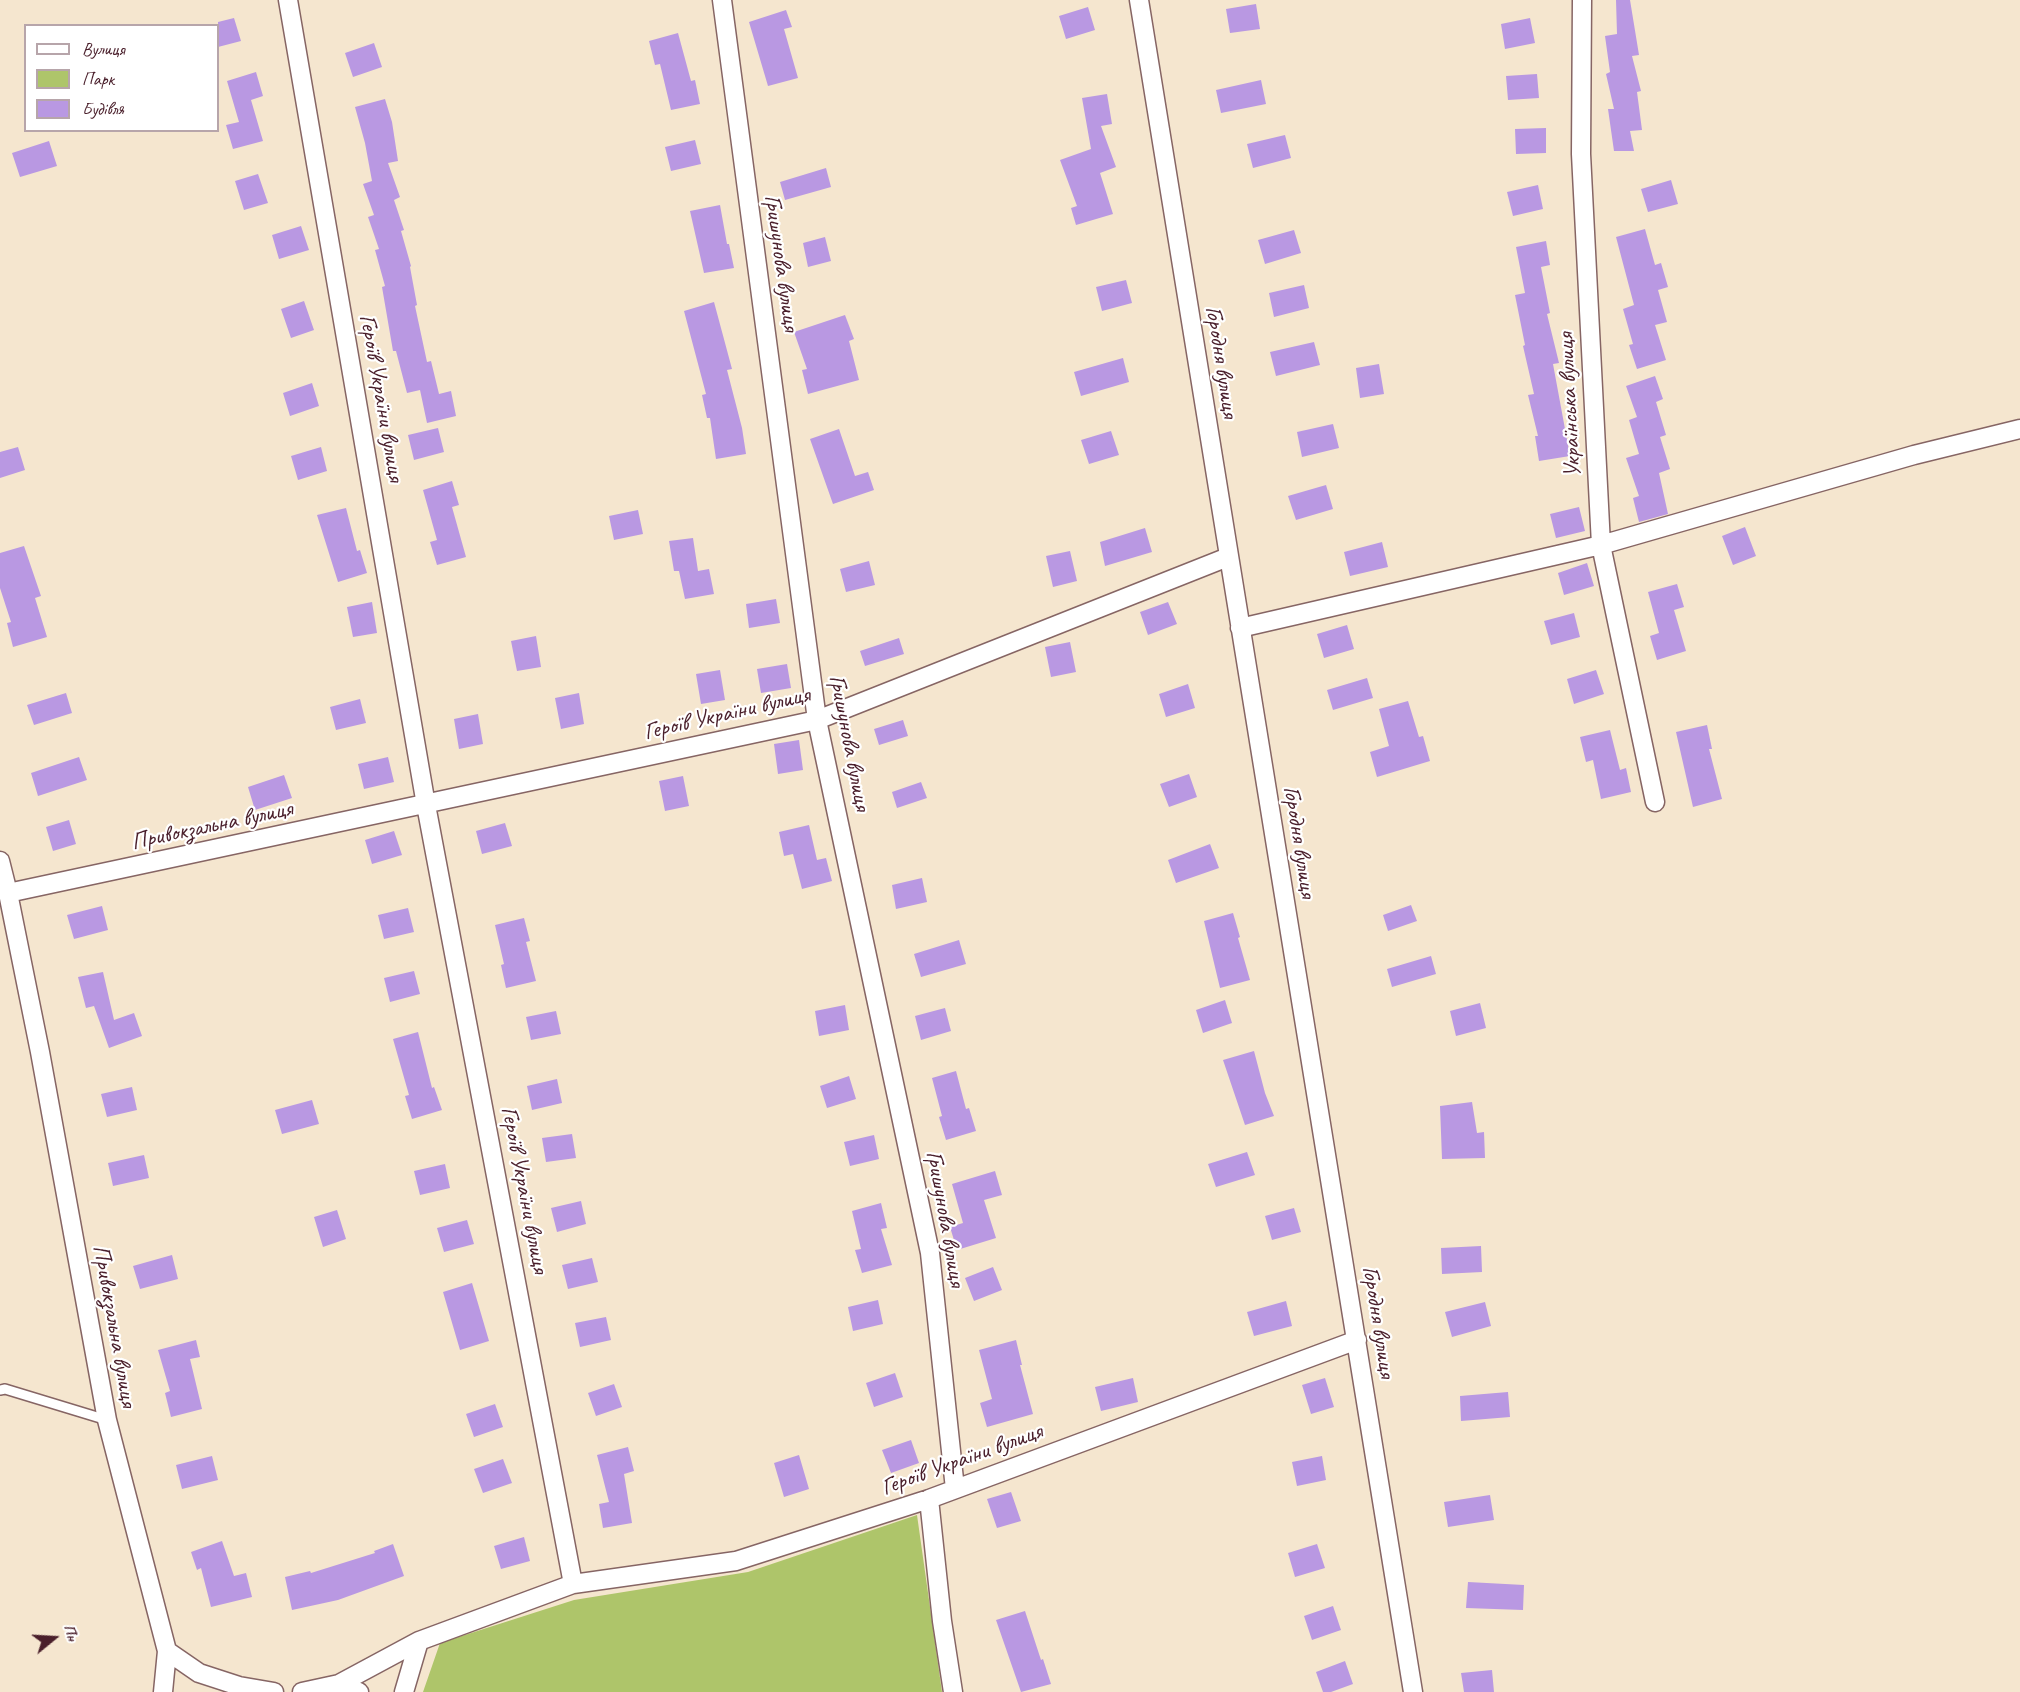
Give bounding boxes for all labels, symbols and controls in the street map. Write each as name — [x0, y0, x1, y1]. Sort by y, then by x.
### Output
legend — [24, 24, 219, 132]
text: Вулиця — [82, 38, 125, 60]
text: Парк — [82, 68, 114, 90]
text: Будівля — [82, 98, 124, 120]
street label: Гришунова вулиця — [757, 193, 805, 333]
street label: Городня вулиця — [1198, 304, 1244, 420]
street label: Героїв України вулиця — [352, 312, 410, 484]
street label: Українська вулиця — [1552, 332, 1588, 478]
street label: Гришунова вулиця — [822, 673, 876, 813]
street label: Героїв України вулиця — [641, 681, 813, 747]
street label: Городня вулиця — [1276, 784, 1322, 900]
street label: Привокзальна вулиця — [129, 795, 295, 857]
street label: Героїв України вулиця — [494, 1104, 554, 1276]
street label: Гришунова вулиця — [919, 1149, 971, 1289]
street label: Привокзальна вулиця — [86, 1243, 142, 1409]
street label: Городня вулиця — [1355, 1264, 1401, 1380]
street label: Героїв України вулиця — [877, 1417, 1047, 1503]
north arrow — [24, 1608, 84, 1668]
text: Пн — [59, 1621, 83, 1643]

